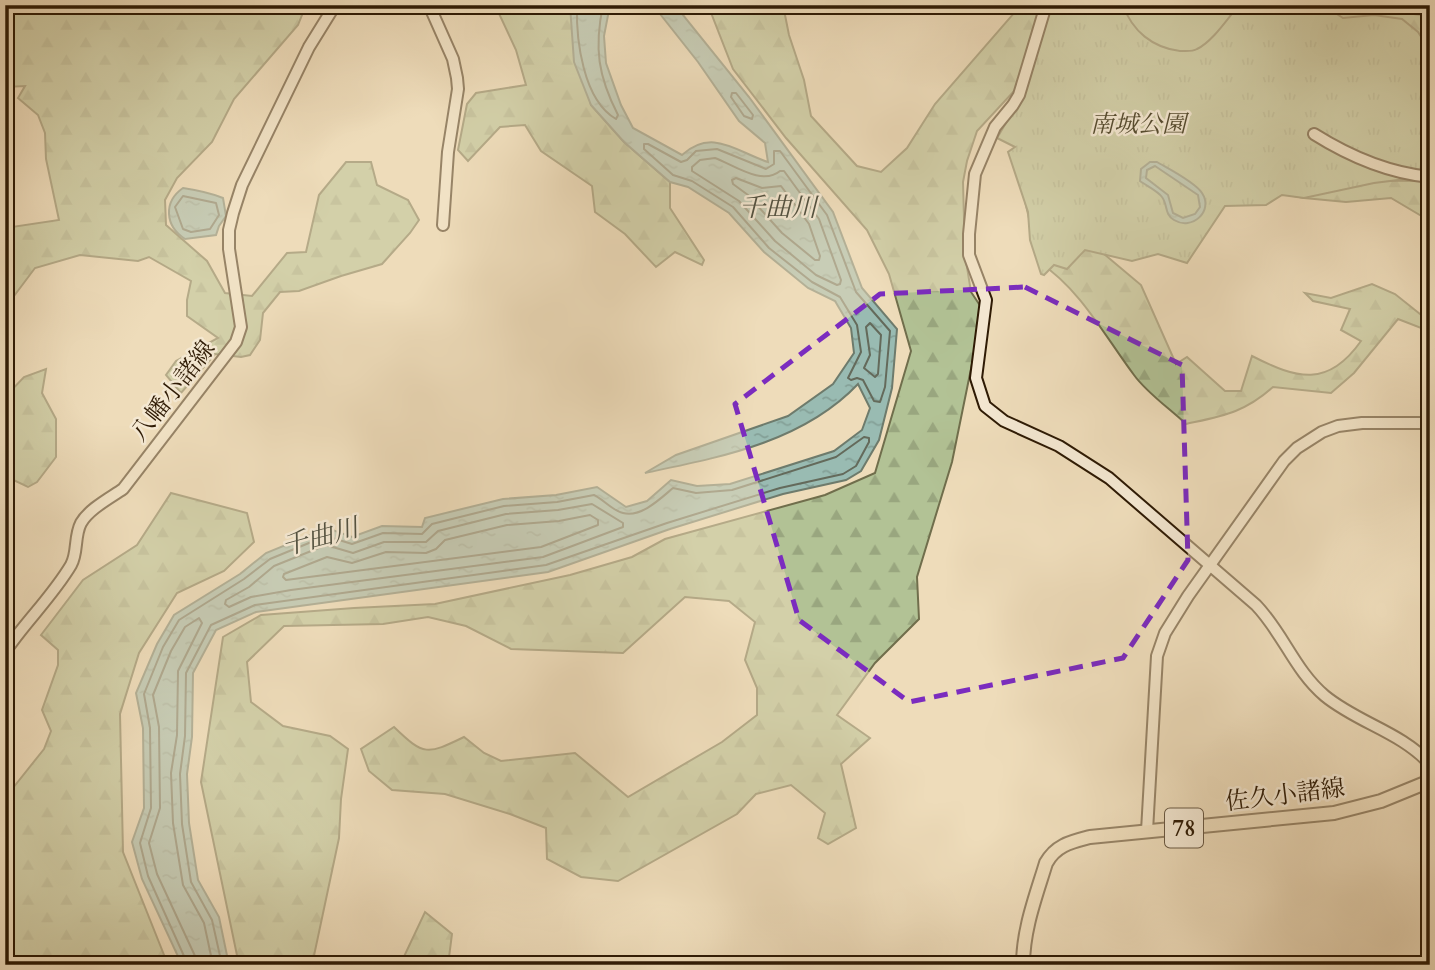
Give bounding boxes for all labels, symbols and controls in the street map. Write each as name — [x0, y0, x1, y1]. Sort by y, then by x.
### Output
park label: 南城公園 — [1090, 108, 1190, 141]
water label: 千曲川 — [739, 190, 820, 225]
street label: 八幡小諸線 — [123, 334, 223, 448]
water label: 千曲川 — [278, 509, 365, 564]
street label: 佐久小諸線 — [1223, 771, 1347, 819]
road number: 78 — [1165, 808, 1203, 848]

